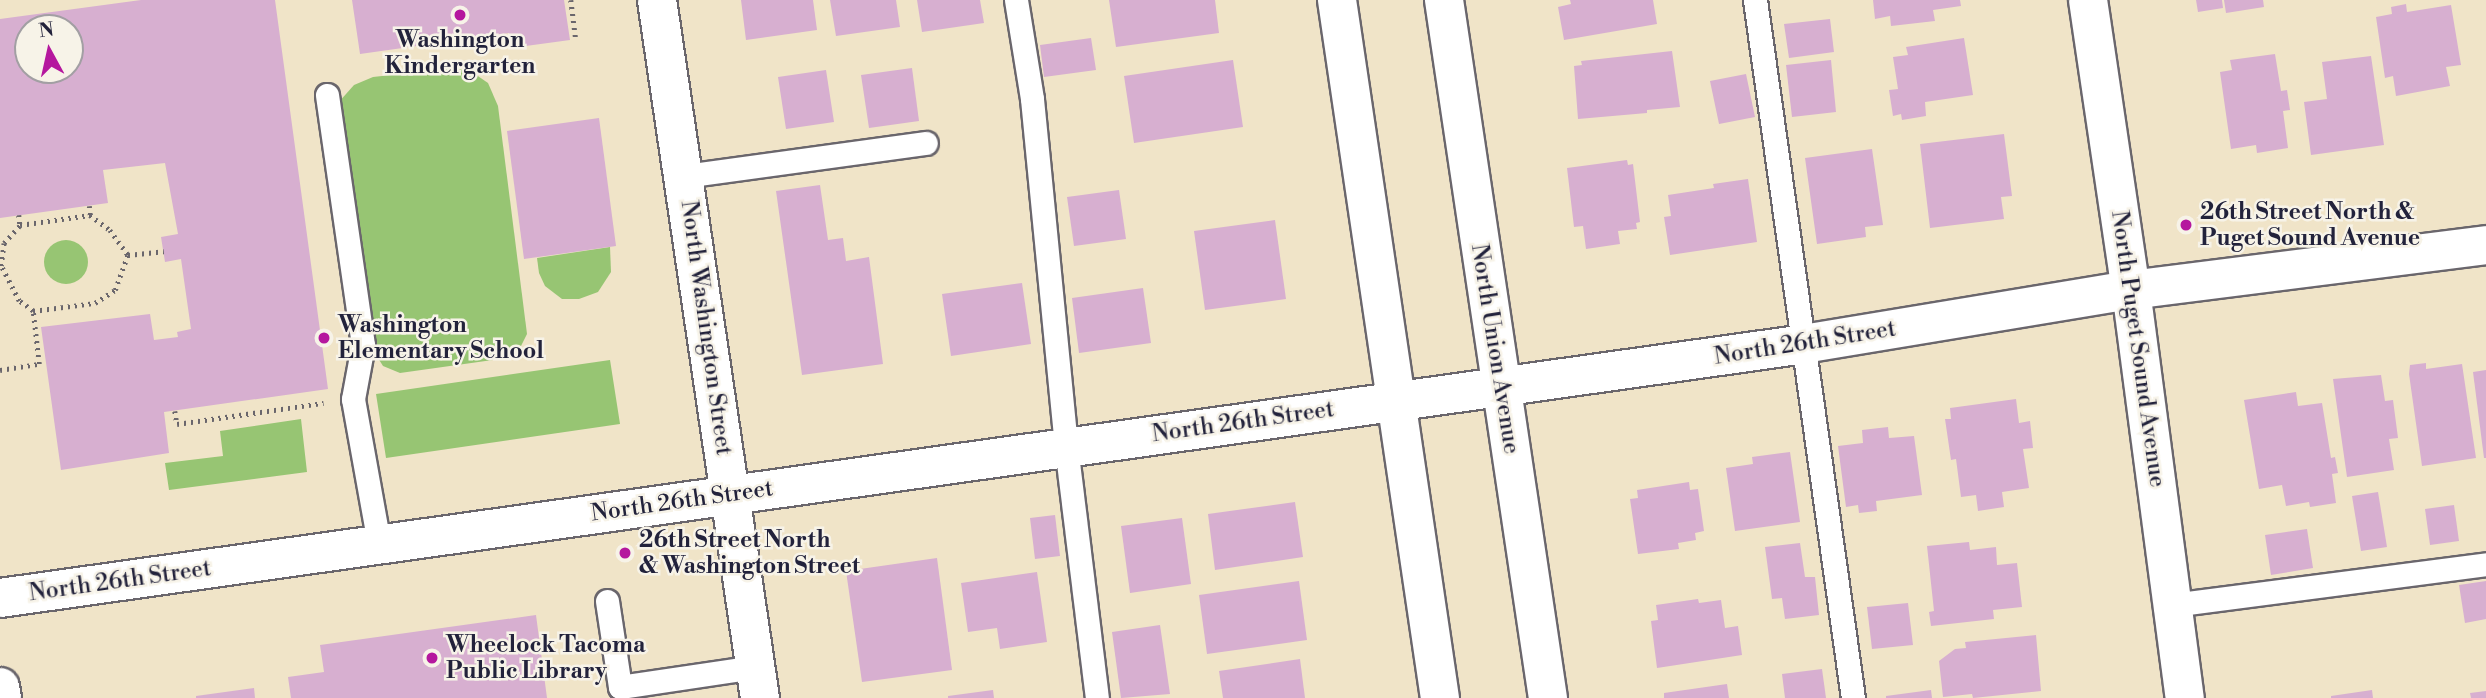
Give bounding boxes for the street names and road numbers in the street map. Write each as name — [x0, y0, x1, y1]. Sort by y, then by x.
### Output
street label: North Washington Street — [674, 199, 738, 457]
street label: North Puget Sound Avenue — [2105, 209, 2171, 489]
street label: North Union Avenue — [1465, 242, 1525, 456]
street label: North 26th Street — [1712, 315, 1898, 371]
street label: North 26th Street — [1150, 396, 1336, 448]
street label: North 26th Street — [589, 475, 775, 527]
street label: North 26th Street — [27, 555, 213, 607]

